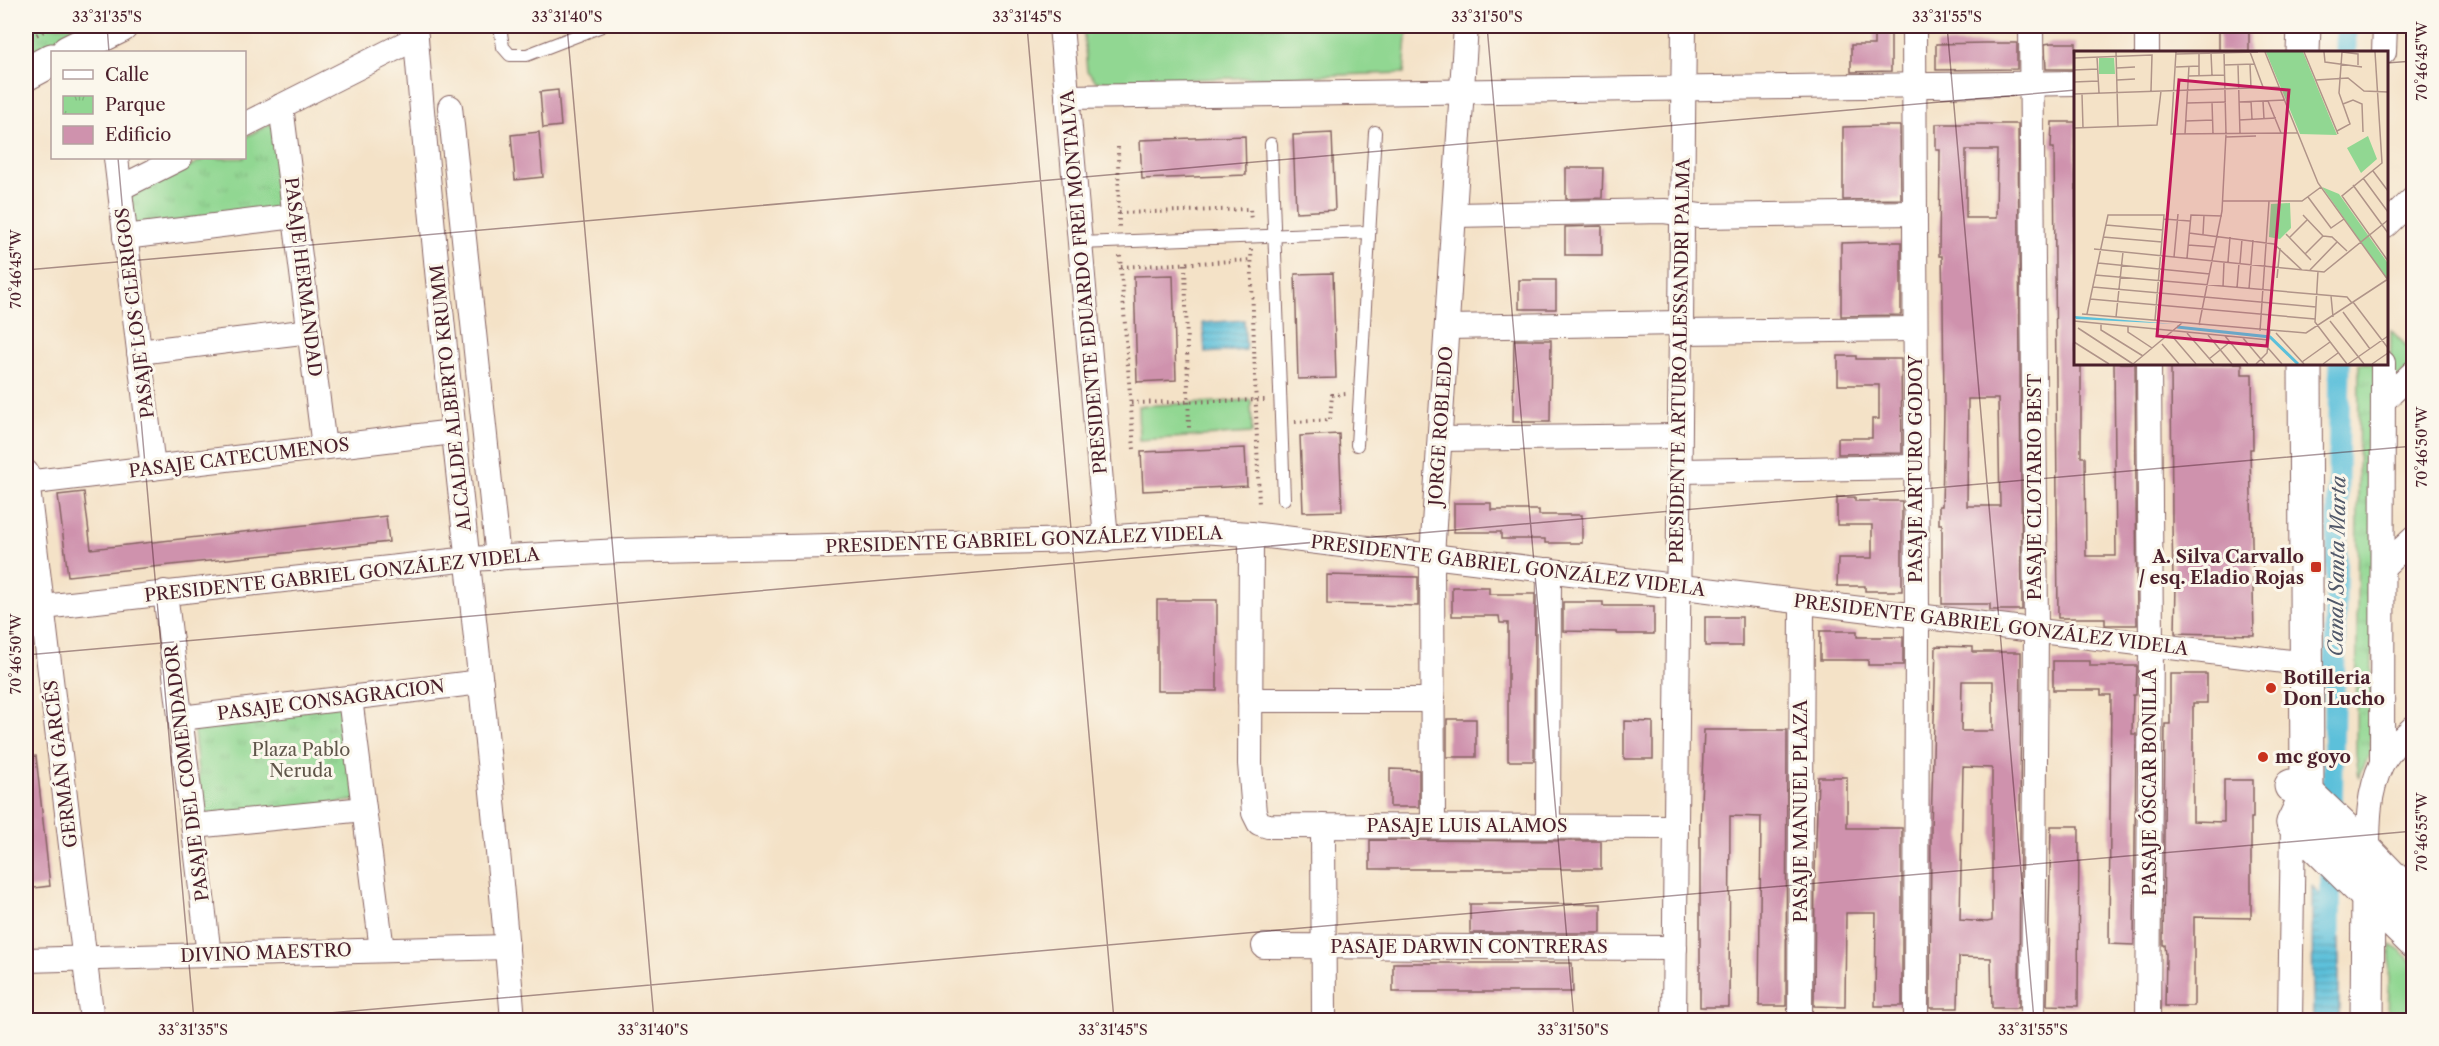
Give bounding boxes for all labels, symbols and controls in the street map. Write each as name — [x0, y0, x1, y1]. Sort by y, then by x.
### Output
text: 33°31'35"S — [72, 7, 142, 26]
text: 33°31'40"S — [531, 7, 603, 26]
text: 33°31'45"S — [992, 7, 1062, 26]
text: 33°31'50"S — [1451, 7, 1523, 26]
text: 33°31'55"S — [1912, 7, 1982, 26]
text: 70°46'45"W — [2412, 21, 2431, 101]
legend — [51, 51, 246, 159]
inset map — [2074, 51, 2388, 364]
text: Calle — [105, 64, 149, 86]
street label: PRESIDENTE EDUARDO FREI MONTALVA — [1056, 88, 1112, 475]
text: Parque — [105, 94, 166, 116]
text: Edificio — [105, 124, 171, 146]
street label: PRESIDENTE ARTURO ALESSANDRI PALMA — [1665, 157, 1695, 564]
street label: PASAJE HERMANDAD — [280, 176, 326, 378]
street label: PASAJE LOS CLERIGOS — [111, 206, 159, 420]
text: 70°46'45"W — [6, 229, 25, 309]
street label: ALCALDE ALBERTO KRUMM — [426, 263, 476, 534]
street label: JORGE ROBLEDO — [1424, 345, 1458, 510]
street label: PASAJE ARTURO GODOY — [1905, 354, 1927, 583]
street label: PASAJE CLOTARIO BEST — [2024, 373, 2046, 600]
text: 70°46'50"W — [2412, 406, 2431, 487]
street label: PASAJE CATECUMENOS — [127, 434, 351, 482]
water label: Canal Santa Marta — [2323, 475, 2351, 657]
street label: PRESIDENTE GABRIEL GONZÁLEZ VIDELA — [825, 521, 1224, 558]
street label: PRESIDENTE GABRIEL GONZÁLEZ VIDELA — [1309, 530, 1707, 601]
street label: PRESIDENTE GABRIEL GONZÁLEZ VIDELA — [143, 542, 542, 607]
place label: A. Silva Carvallo / esq. Eladio Rojas — [2138, 546, 2304, 589]
marker: A. Silva Carvallo / esq. Eladio Rojas — [2309, 560, 2323, 574]
street label: PRESIDENTE GABRIEL GONZÁLEZ VIDELA — [1792, 589, 2190, 660]
text: 70°46'50"W — [6, 613, 25, 694]
street label: PASAJE DEL COMENDADOR — [160, 643, 214, 903]
street label: PASAJE ÓSCAR BONILLA — [2138, 667, 2161, 896]
place label: Botilleria Don Lucho — [2283, 667, 2385, 710]
street label: PASAJE CONSAGRACION — [216, 675, 446, 725]
street label: GERMÁN GARCÉS — [39, 679, 82, 849]
marker: Botilleria Don Lucho — [2264, 681, 2278, 695]
street label: PASAJE MANUEL PLAZA — [1790, 699, 1812, 922]
park label: Plaza Pablo Neruda — [252, 739, 350, 782]
place label: mc goyo — [2275, 746, 2351, 768]
marker: mc goyo — [2256, 750, 2270, 764]
text: 70°46'55"W — [2412, 792, 2431, 872]
street label: PASAJE LUIS ALAMOS — [1366, 815, 1568, 837]
street label: PASAJE DARWIN CONTRERAS — [1330, 936, 1608, 958]
street label: DIVINO MAESTRO — [180, 939, 352, 967]
text: 33°31'35"S — [158, 1020, 228, 1039]
text: 33°31'40"S — [617, 1020, 689, 1039]
text: 33°31'45"S — [1078, 1020, 1148, 1039]
text: 33°31'50"S — [1537, 1020, 1609, 1039]
text: 33°31'55"S — [1998, 1020, 2068, 1039]

